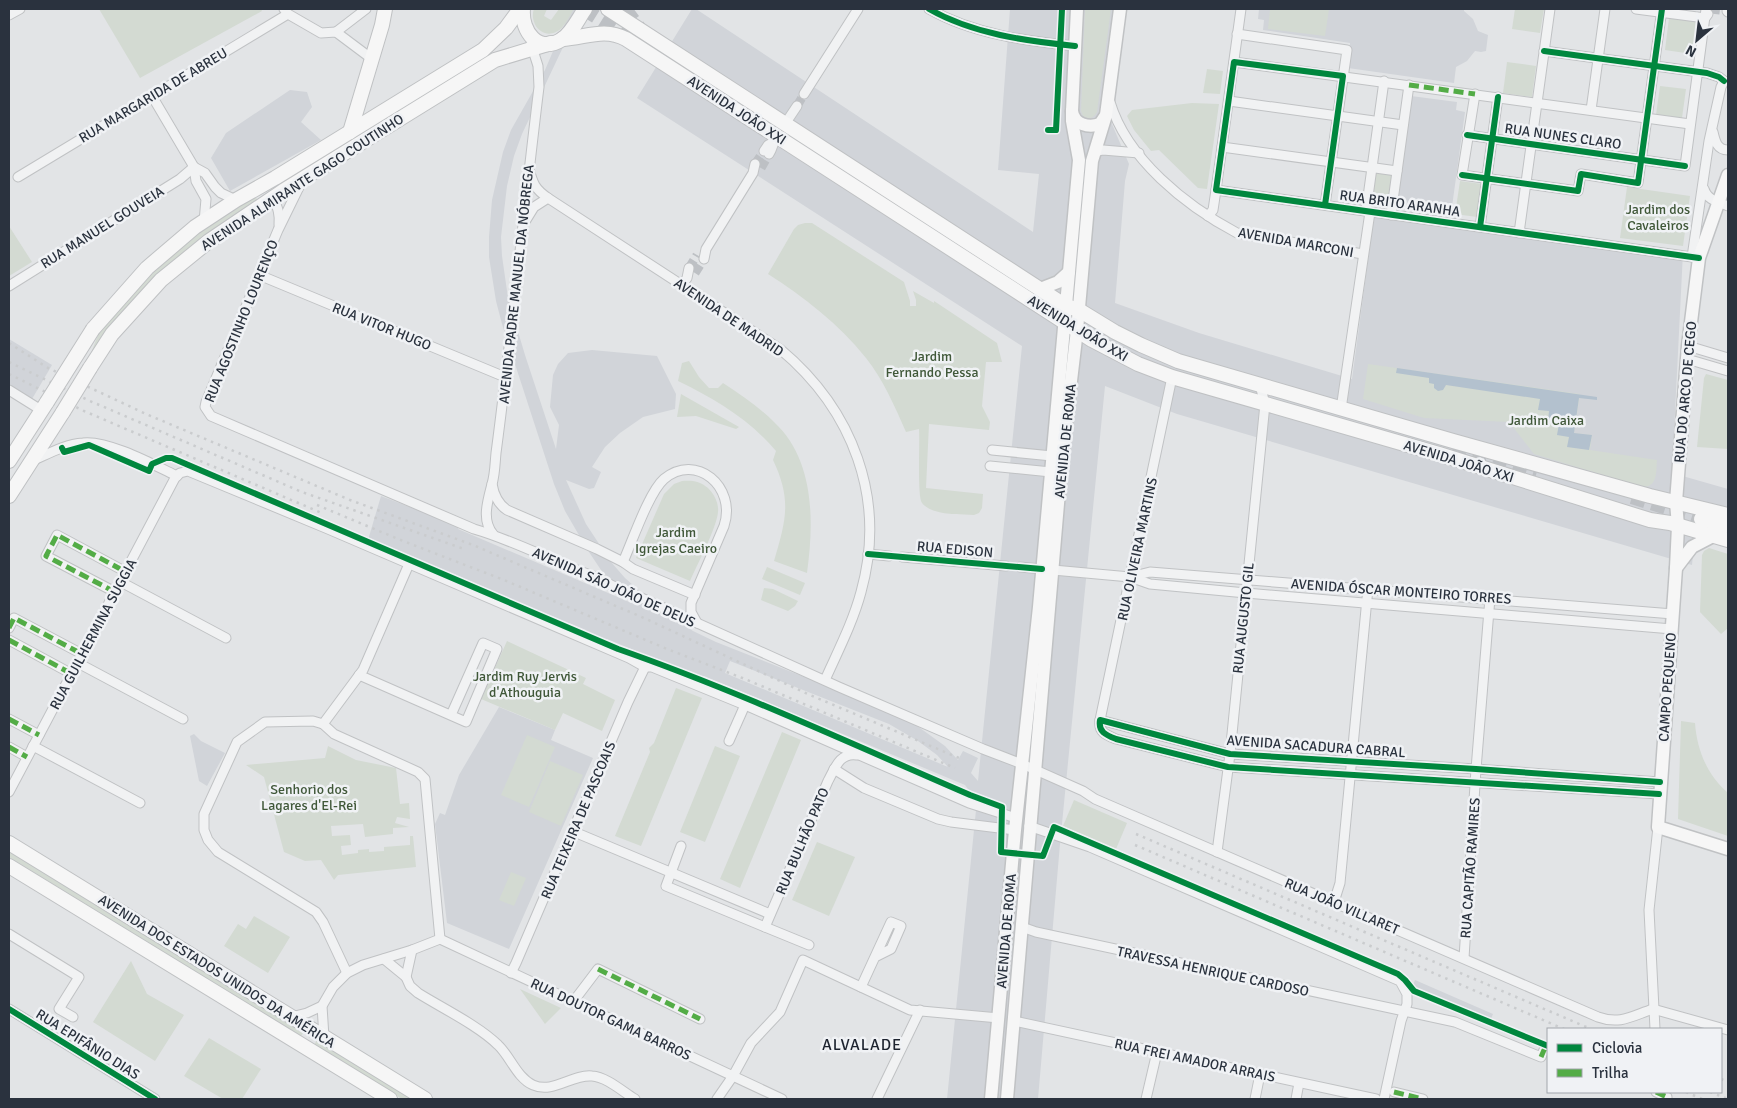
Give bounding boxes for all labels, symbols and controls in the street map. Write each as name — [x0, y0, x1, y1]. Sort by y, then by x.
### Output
north arrow — [1672, 15, 1722, 65]
text: N — [1683, 41, 1699, 61]
street label: RUA MARGARIDA DE ABREU — [76, 44, 231, 147]
street label: AVENIDA JOÃO XXI — [684, 72, 789, 149]
street label: AVENIDA ALMIRANTE GAGO COUTINHO — [198, 110, 407, 254]
street label: RUA NUNES CLARO — [1503, 120, 1622, 153]
street label: AVENIDA PADRE MANUEL DA NÓBREGA — [495, 163, 538, 405]
street label: RUA MANUEL GOUVEIA — [38, 182, 167, 272]
street label: RUA BRITO ARANHA — [1338, 187, 1462, 220]
park label: Jardim dos Cavaleiros — [1626, 201, 1690, 234]
street label: AVENIDA MARCONI — [1237, 224, 1355, 261]
street label: RUA AGOSTINHO LOURENÇO — [201, 237, 282, 405]
street label: AVENIDA DE MADRID — [671, 274, 787, 360]
street label: AVENIDA JOÃO XXI — [1024, 292, 1131, 365]
street label: RUA VITOR HUGO — [330, 299, 434, 354]
street label: RUA DO ARCO DE CEGO — [1671, 320, 1700, 464]
park label: Jardim Fernando Pessa — [885, 348, 979, 381]
street label: AVENIDA DE ROMA — [1051, 382, 1080, 499]
park label: Jardim Caixa — [1508, 412, 1584, 429]
street label: AVENIDA JOÃO XXI — [1402, 437, 1516, 486]
street label: RUA OLIVEIRA MARTINS — [1114, 476, 1161, 622]
park label: Jardim Igrejas Caeiro — [635, 524, 717, 557]
street label: RUA EDISON — [916, 538, 994, 561]
street label: AVENIDA SÃO JOÃO DE DEUS — [530, 544, 698, 631]
street label: RUA GUILHERMINA SUGGIA — [46, 555, 141, 713]
street label: RUA AUGUSTO GIL — [1229, 562, 1258, 674]
street label: AVENIDA ÓSCAR MONTEIRO TORRES — [1290, 575, 1512, 608]
street label: CAMPO PEQUENO — [1655, 632, 1680, 742]
park label: Jardim Ruy Jervis d'Athouguia — [473, 668, 577, 701]
street label: AVENIDA SACADURA CABRAL — [1226, 732, 1406, 761]
street label: RUA TEIXEIRA DE PASCOAIS — [538, 739, 619, 902]
park label: Senhorio dos Lagares d'El-Rei — [261, 781, 357, 814]
street label: RUA BULHÃO PATO — [772, 785, 833, 897]
street label: RUA CAPITÃO RAMIRES — [1457, 797, 1484, 939]
street label: AVENIDA DE ROMA — [993, 872, 1020, 989]
street label: RUA JOÃO VILLARET — [1282, 875, 1402, 938]
street label: AVENIDA DOS ESTADOS UNIDOS DA AMÉRICA — [95, 891, 339, 1052]
street label: TRAVESSA HENRIQUE CARDOSO — [1115, 943, 1310, 1000]
street label: RUA DOUTOR GAMA BARROS — [528, 975, 694, 1064]
street label: RUA EPIFÂNIO DIAS — [33, 1006, 143, 1083]
legend — [1547, 1028, 1722, 1093]
district label: ALVALADE — [822, 1035, 902, 1055]
street label: RUA FREI AMADOR ARRAIS — [1113, 1035, 1277, 1086]
text: Ciclovia — [1592, 1039, 1642, 1057]
text: Trilha — [1592, 1064, 1629, 1082]

